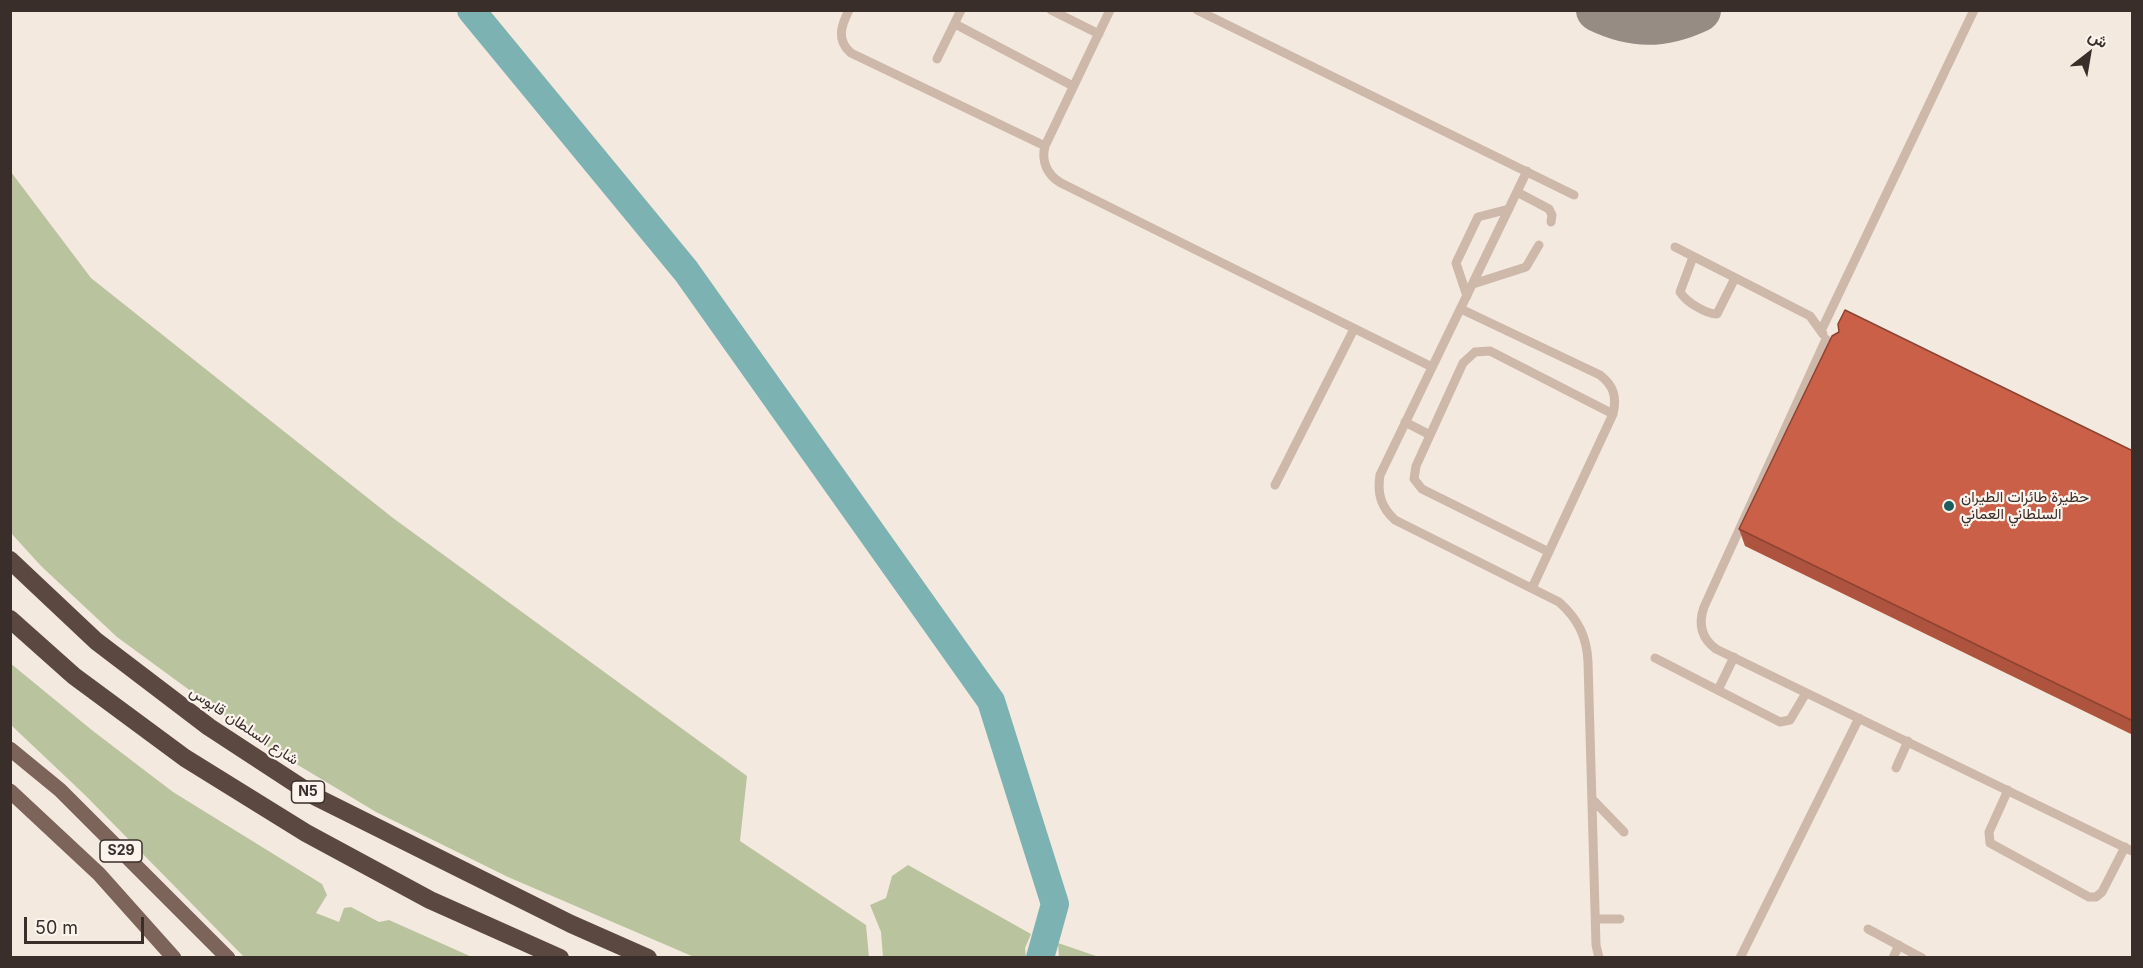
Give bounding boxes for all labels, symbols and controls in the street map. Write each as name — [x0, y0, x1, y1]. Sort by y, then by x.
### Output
north arrow — [2059, 24, 2119, 84]
text: ش — [2085, 25, 2112, 52]
place label: حظيرة طائرات الطيران السلطاني العماني — [1961, 488, 2089, 523]
marker: حظيرة طائرات الطيران السلطاني العماني — [1942, 499, 1956, 513]
street label: شارع السلطان قابوس — [186, 683, 302, 769]
road number: N5 — [292, 781, 324, 803]
road number: S29 — [100, 840, 142, 862]
scale bar — [27, 905, 147, 943]
text: 50 m — [35, 917, 78, 938]

